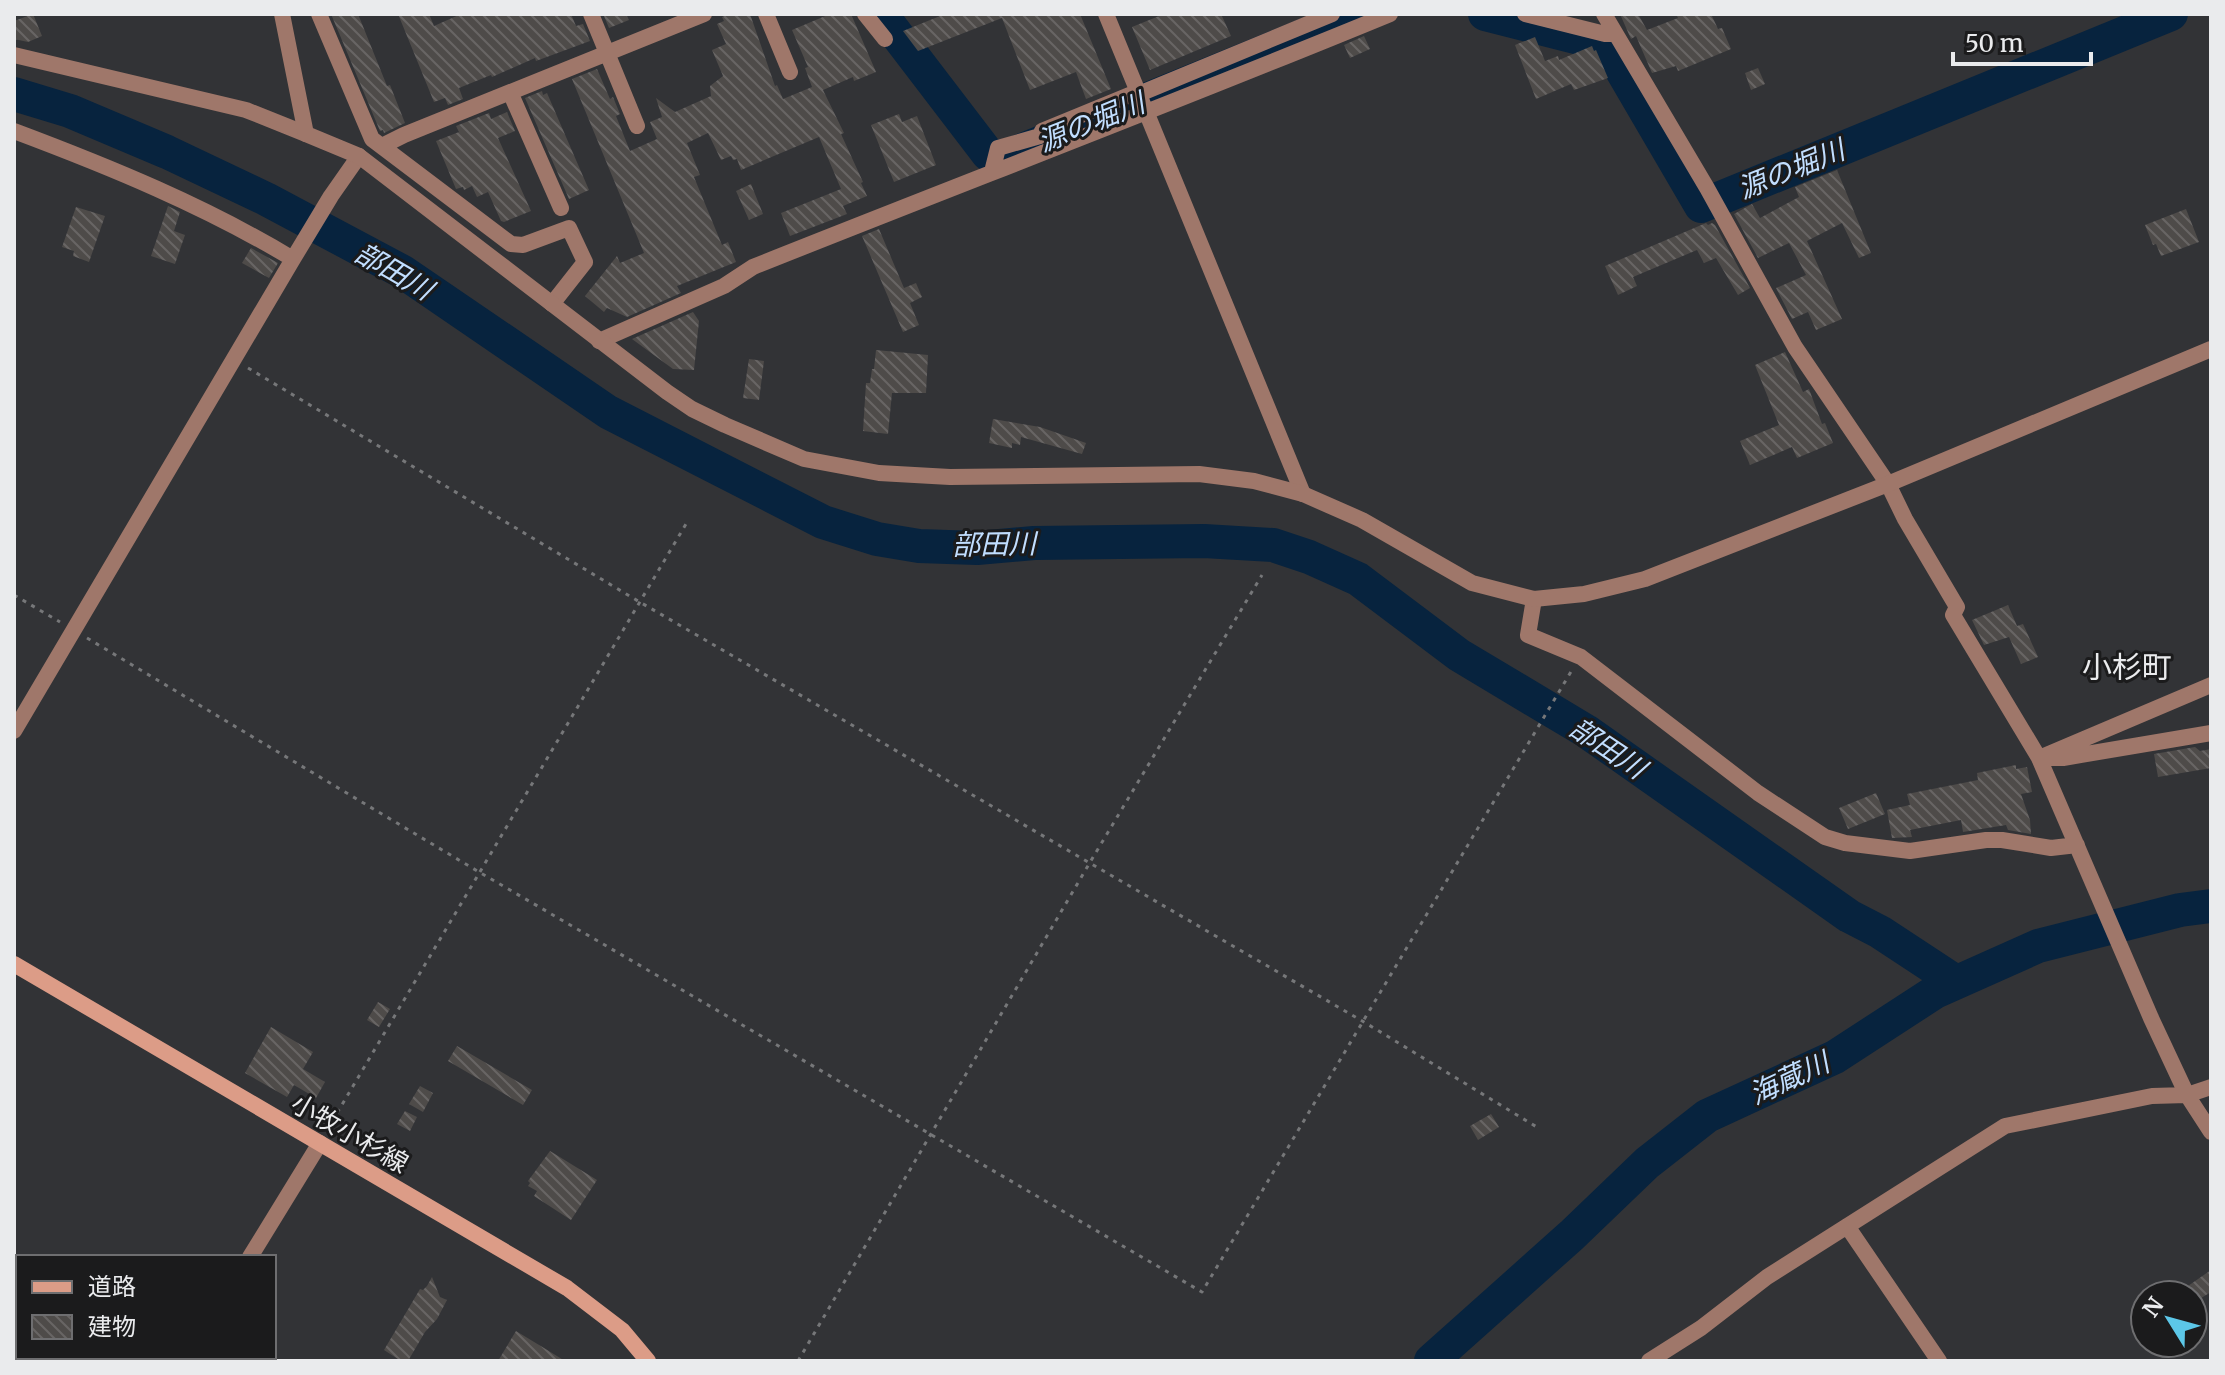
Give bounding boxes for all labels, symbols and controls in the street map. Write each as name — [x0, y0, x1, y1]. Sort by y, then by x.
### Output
scale bar — [1953, 16, 2091, 66]
text: 50 m — [1965, 28, 2024, 59]
water label: 源の堀川 — [1032, 83, 1152, 160]
water label: 源の堀川 — [1732, 130, 1852, 207]
water label: 部田川 — [349, 234, 442, 309]
water label: 部田川 — [952, 525, 1039, 563]
district label: 小杉町 — [2082, 648, 2172, 686]
water label: 部田川 — [1563, 710, 1655, 788]
water label: 海蔵川 — [1743, 1043, 1837, 1112]
street label: 小牧小杉線 — [285, 1086, 415, 1180]
legend — [16, 1255, 276, 1359]
text: 道路 — [88, 1271, 136, 1302]
north arrow — [2129, 1279, 2209, 1359]
text: N — [2137, 1291, 2170, 1322]
text: 建物 — [88, 1311, 136, 1342]

